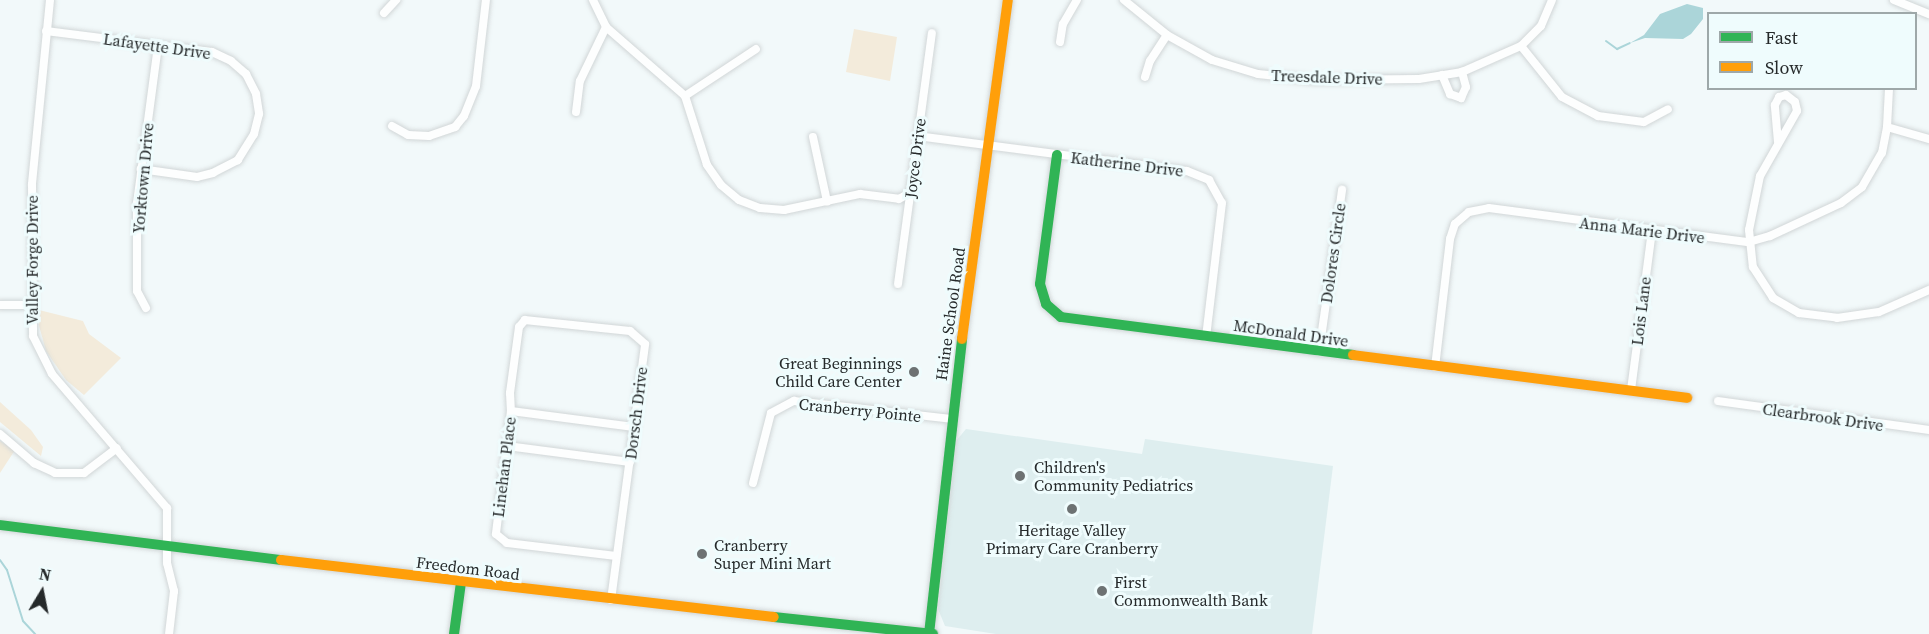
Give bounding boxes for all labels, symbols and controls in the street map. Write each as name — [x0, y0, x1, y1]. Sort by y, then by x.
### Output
legend — [1707, 12, 1917, 90]
text: Fast — [1765, 25, 1798, 50]
street label: Lafayette Drive — [102, 29, 212, 63]
text: Slow — [1765, 55, 1803, 80]
street label: Treesdale Drive — [1271, 65, 1383, 89]
street label: Joyce Drive — [901, 117, 929, 199]
street label: Yorktown Drive — [129, 122, 157, 234]
street label: Katherine Drive — [1070, 148, 1184, 180]
street label: Valley Forge Drive — [22, 195, 42, 325]
street label: Dolores Circle — [1316, 202, 1350, 304]
street label: Anna Marie Drive — [1578, 213, 1706, 247]
street label: Haine School Road — [931, 246, 969, 382]
street label: Lois Lane — [1627, 275, 1655, 347]
street label: McDonald Drive — [1232, 315, 1350, 351]
place label: Great Beginnings Child Care Center — [775, 353, 902, 391]
marker: Great Beginnings Child Care Center — [907, 365, 921, 379]
street label: Dorsch Drive — [621, 366, 651, 460]
street label: Cranberry Pointe — [798, 394, 922, 426]
street label: Clearbrook Drive — [1761, 399, 1885, 435]
street label: Linehan Place — [488, 416, 520, 518]
place label: Children's Community Pediatrics — [1034, 457, 1193, 495]
marker: Children's Community Pediatrics — [1011, 467, 1029, 485]
marker: Heritage Valley Primary Care Cranberry — [1063, 500, 1081, 518]
place label: Heritage Valley Primary Care Cranberry — [986, 520, 1158, 558]
place label: Cranberry Super Mini Mart — [714, 535, 831, 573]
marker: Cranberry Super Mini Mart — [695, 547, 709, 561]
street label: Freedom Road — [415, 552, 521, 584]
north arrow — [12, 562, 72, 622]
text: N — [37, 562, 53, 586]
place label: First Commonwealth Bank — [1114, 572, 1268, 610]
marker: First Commonwealth Bank — [1095, 584, 1109, 598]

